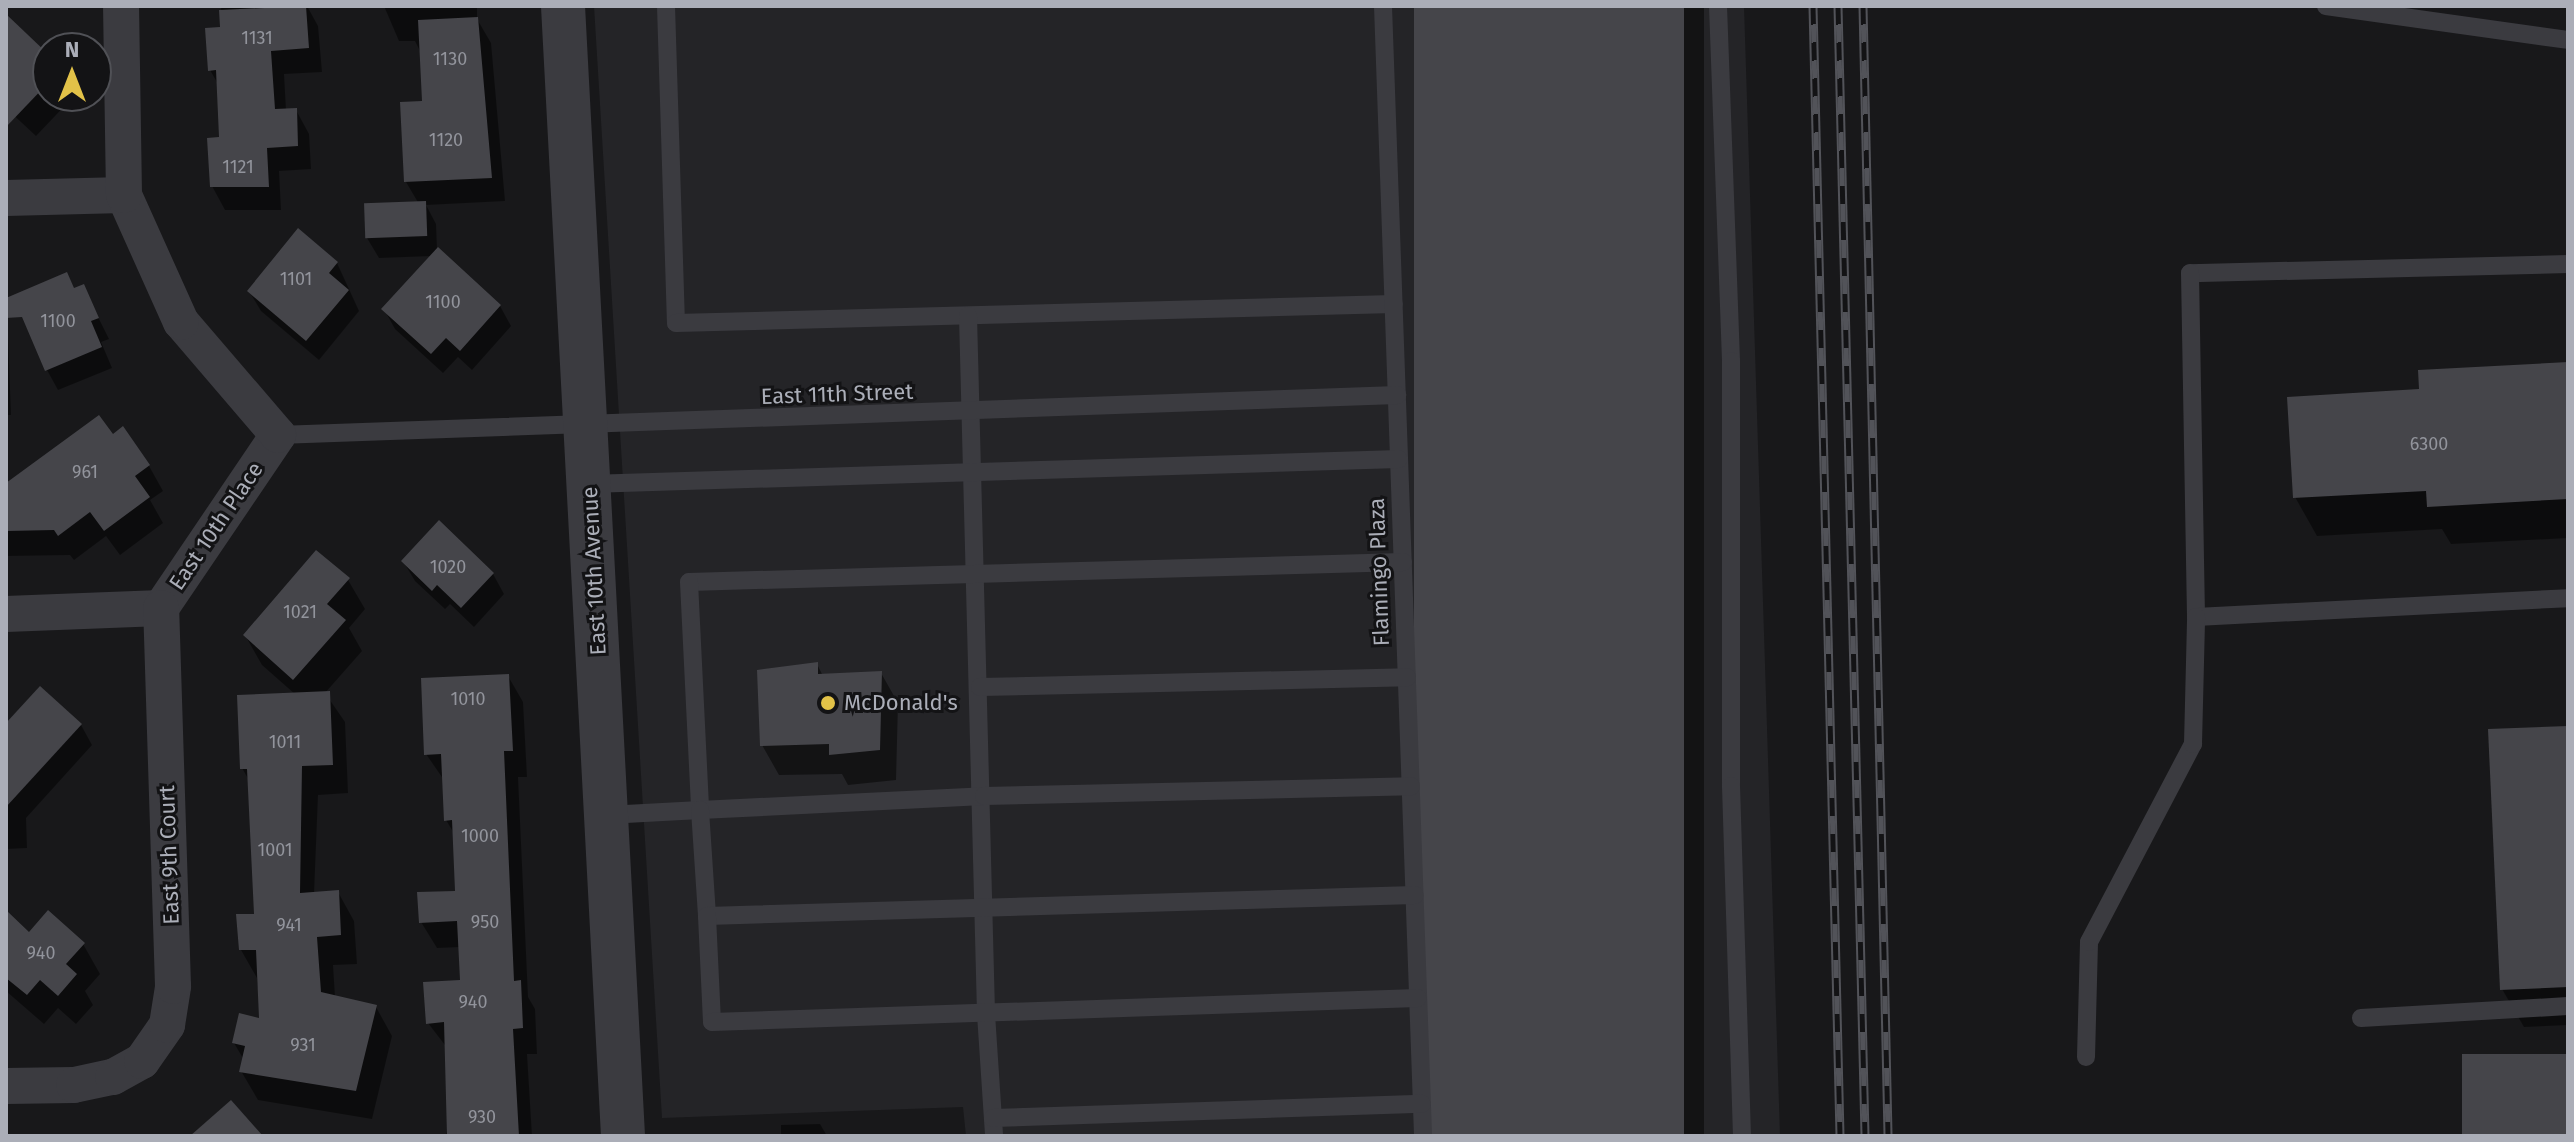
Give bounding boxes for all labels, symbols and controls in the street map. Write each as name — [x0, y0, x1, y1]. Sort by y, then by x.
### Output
house number: 1131 — [241, 27, 273, 49]
north arrow — [32, 32, 112, 112]
text: N — [65, 36, 79, 63]
house number: 1130 — [433, 48, 467, 70]
house number: 1120 — [429, 129, 463, 151]
house number: 1121 — [222, 156, 254, 178]
house number: 1101 — [280, 268, 312, 290]
house number: 1100 — [425, 291, 461, 313]
house number: 1100 — [40, 310, 76, 332]
street label: East 11th Street — [760, 378, 914, 410]
house number: 6300 — [2410, 433, 2448, 455]
street label: East 10th Place — [163, 457, 269, 595]
house number: 961 — [72, 461, 98, 483]
street label: East 10th Avenue — [576, 486, 612, 656]
street label: Flamingo Plaza — [1363, 497, 1395, 647]
house number: 1020 — [430, 556, 466, 578]
house number: 1021 — [283, 601, 317, 623]
house number: 1010 — [450, 688, 486, 710]
place label: McDonald's — [844, 690, 958, 716]
marker: McDonald's — [819, 694, 837, 712]
house number: 1011 — [269, 731, 301, 753]
street label: East 9th Court — [153, 785, 185, 925]
house number: 1000 — [461, 825, 499, 847]
house number: 1001 — [257, 839, 293, 861]
house number: 950 — [471, 911, 499, 933]
house number: 941 — [276, 914, 302, 936]
house number: 940 — [27, 942, 55, 964]
house number: 940 — [459, 991, 487, 1013]
house number: 931 — [290, 1034, 316, 1056]
house number: 930 — [468, 1106, 496, 1128]

